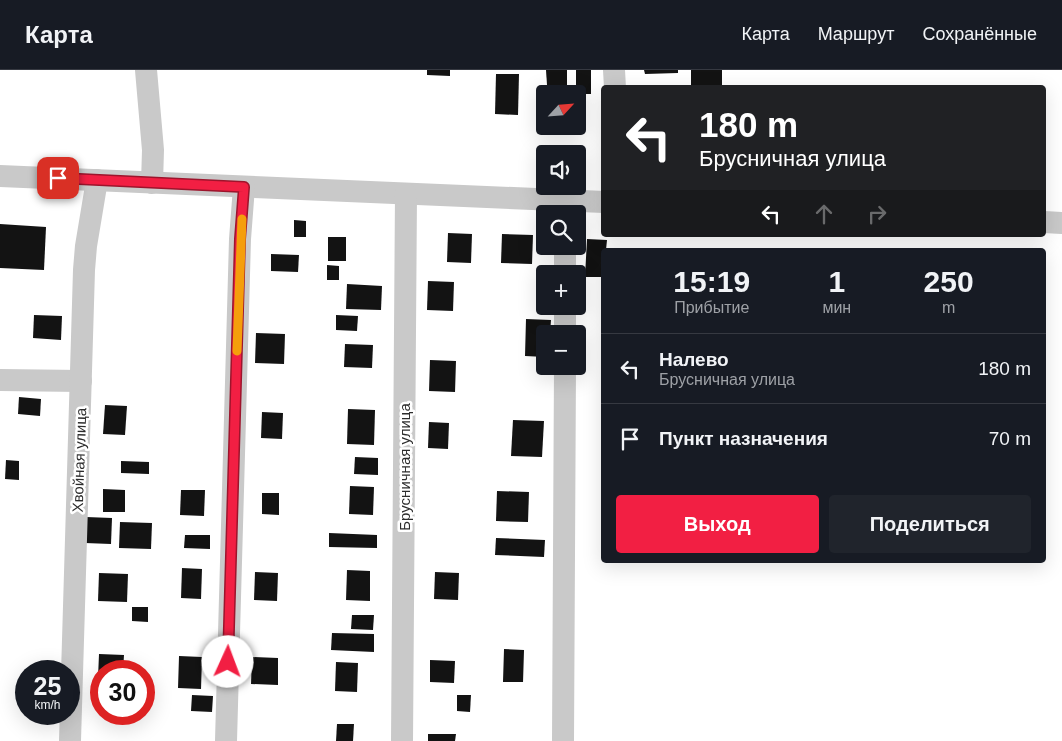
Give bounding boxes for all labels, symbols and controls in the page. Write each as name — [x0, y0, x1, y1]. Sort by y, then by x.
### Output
text: Карта — [25, 21, 93, 48]
text: Карта — [742, 24, 790, 44]
text: Маршрут — [818, 24, 894, 44]
text: Сохранённые — [922, 24, 1037, 44]
north arrow — [536, 85, 586, 135]
map controls — [536, 85, 586, 375]
icon: left — [616, 105, 681, 170]
text: 180 m — [699, 105, 798, 144]
button: sound — [536, 145, 586, 195]
text: Брусничная улица — [699, 146, 886, 171]
pin — [37, 157, 79, 199]
icon: arrive — [44, 164, 72, 192]
icon: left — [757, 200, 785, 228]
icon: ahead — [810, 200, 838, 228]
icon: right — [863, 200, 891, 228]
button: search — [536, 205, 586, 255]
button: + — [536, 265, 586, 315]
text: 15:19 — [673, 265, 750, 298]
text: 1 — [828, 265, 845, 298]
text: 250 — [924, 265, 974, 298]
text: Прибытие — [674, 299, 749, 316]
text: мин — [822, 299, 851, 316]
text: m — [942, 299, 955, 316]
button: − — [536, 325, 586, 375]
text: Налево — [659, 349, 729, 370]
icon: left — [616, 355, 644, 383]
text: 180 m — [978, 358, 1031, 379]
text: Брусничная улица — [659, 371, 795, 388]
street label: Брусничная улица — [396, 403, 413, 531]
street label: Хвойная улица — [69, 407, 89, 513]
icon: arrive — [616, 425, 644, 453]
text: Пункт назначения — [659, 428, 828, 449]
text: 70 m — [989, 428, 1031, 449]
button: Выход — [616, 495, 819, 553]
button: Поделиться — [829, 495, 1031, 553]
position arrow — [201, 635, 253, 687]
speed limit sign: 30 — [90, 660, 155, 725]
text: 25 — [34, 672, 61, 700]
text: km/h — [34, 698, 61, 712]

